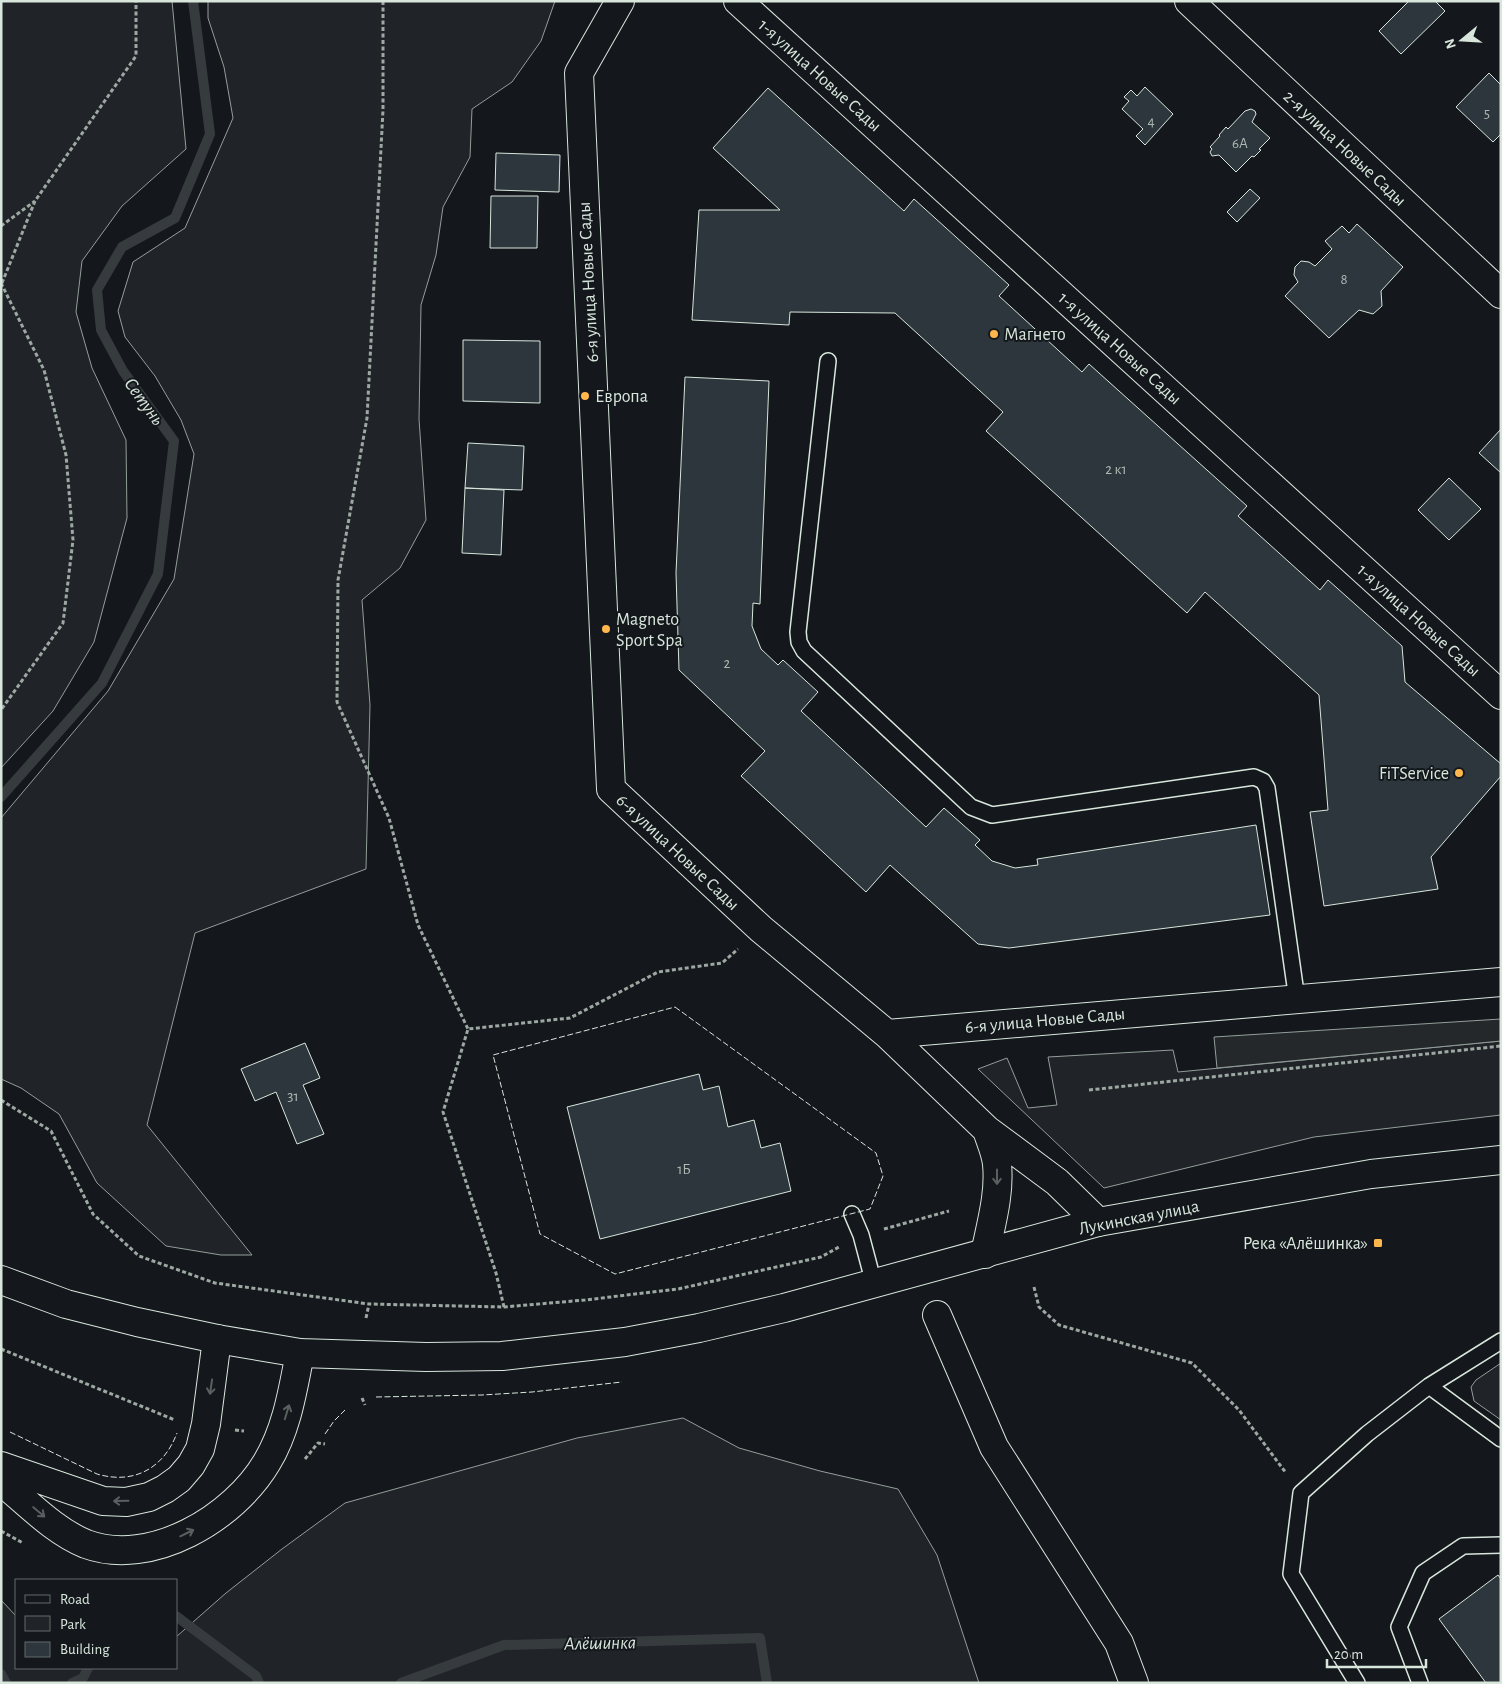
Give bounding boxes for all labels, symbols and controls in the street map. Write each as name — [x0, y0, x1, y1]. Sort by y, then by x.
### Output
north arrow — [1437, 15, 1487, 65]
street label: 1-я улица Новые Сады — [754, 16, 884, 135]
text: N — [1442, 37, 1459, 51]
street label: 2-я улица Новые Сады — [1279, 87, 1409, 210]
house number: 5 — [1484, 106, 1490, 121]
house number: 4 — [1147, 114, 1155, 129]
house number: 6А — [1232, 136, 1248, 151]
street label: 6-я улица Новые Сады — [576, 201, 602, 363]
house number: 8 — [1340, 272, 1348, 287]
street label: 1-я улица Новые Сады — [1054, 289, 1184, 408]
place label: Магнето — [1004, 326, 1066, 344]
marker: Магнето — [988, 328, 1000, 340]
water label: Сетунь — [120, 375, 168, 430]
place label: Европа — [595, 388, 648, 406]
marker: Европа — [579, 390, 591, 402]
house number: 2 к1 — [1105, 462, 1127, 477]
street label: 1-я улица Новые Сады — [1353, 561, 1483, 680]
place label: Magneto Sport Spa — [616, 611, 683, 650]
marker: Magneto Sport Spa — [600, 623, 612, 635]
house number: 2 — [724, 656, 731, 671]
place label: FiTService — [1379, 765, 1449, 783]
marker: FiTService — [1453, 767, 1465, 779]
street label: 6-я улица Новые Сады — [612, 791, 742, 914]
street label: 6-я улица Новые Сады — [964, 1005, 1126, 1037]
house number: 31 — [287, 1089, 299, 1104]
house number: 1Б — [677, 1162, 691, 1177]
one-way arrow — [992, 1168, 1002, 1185]
street label: Лукинская улица — [1077, 1197, 1201, 1238]
place label: Река «Алёшинка» — [1243, 1235, 1368, 1253]
marker: Река «Алёшинка» — [1372, 1237, 1384, 1249]
one-way arrow — [205, 1379, 215, 1395]
one-way arrow — [283, 1405, 292, 1420]
one-way arrow — [114, 1496, 130, 1506]
one-way arrow — [32, 1506, 45, 1518]
one-way arrow — [179, 1528, 194, 1537]
legend — [15, 1579, 178, 1669]
text: Road — [60, 1592, 90, 1607]
text: Park — [60, 1617, 86, 1632]
water label: Алёшинка — [563, 1633, 636, 1654]
scale bar — [1327, 1636, 1426, 1668]
text: Building — [60, 1642, 110, 1657]
text: 20 m — [1334, 1647, 1363, 1662]

